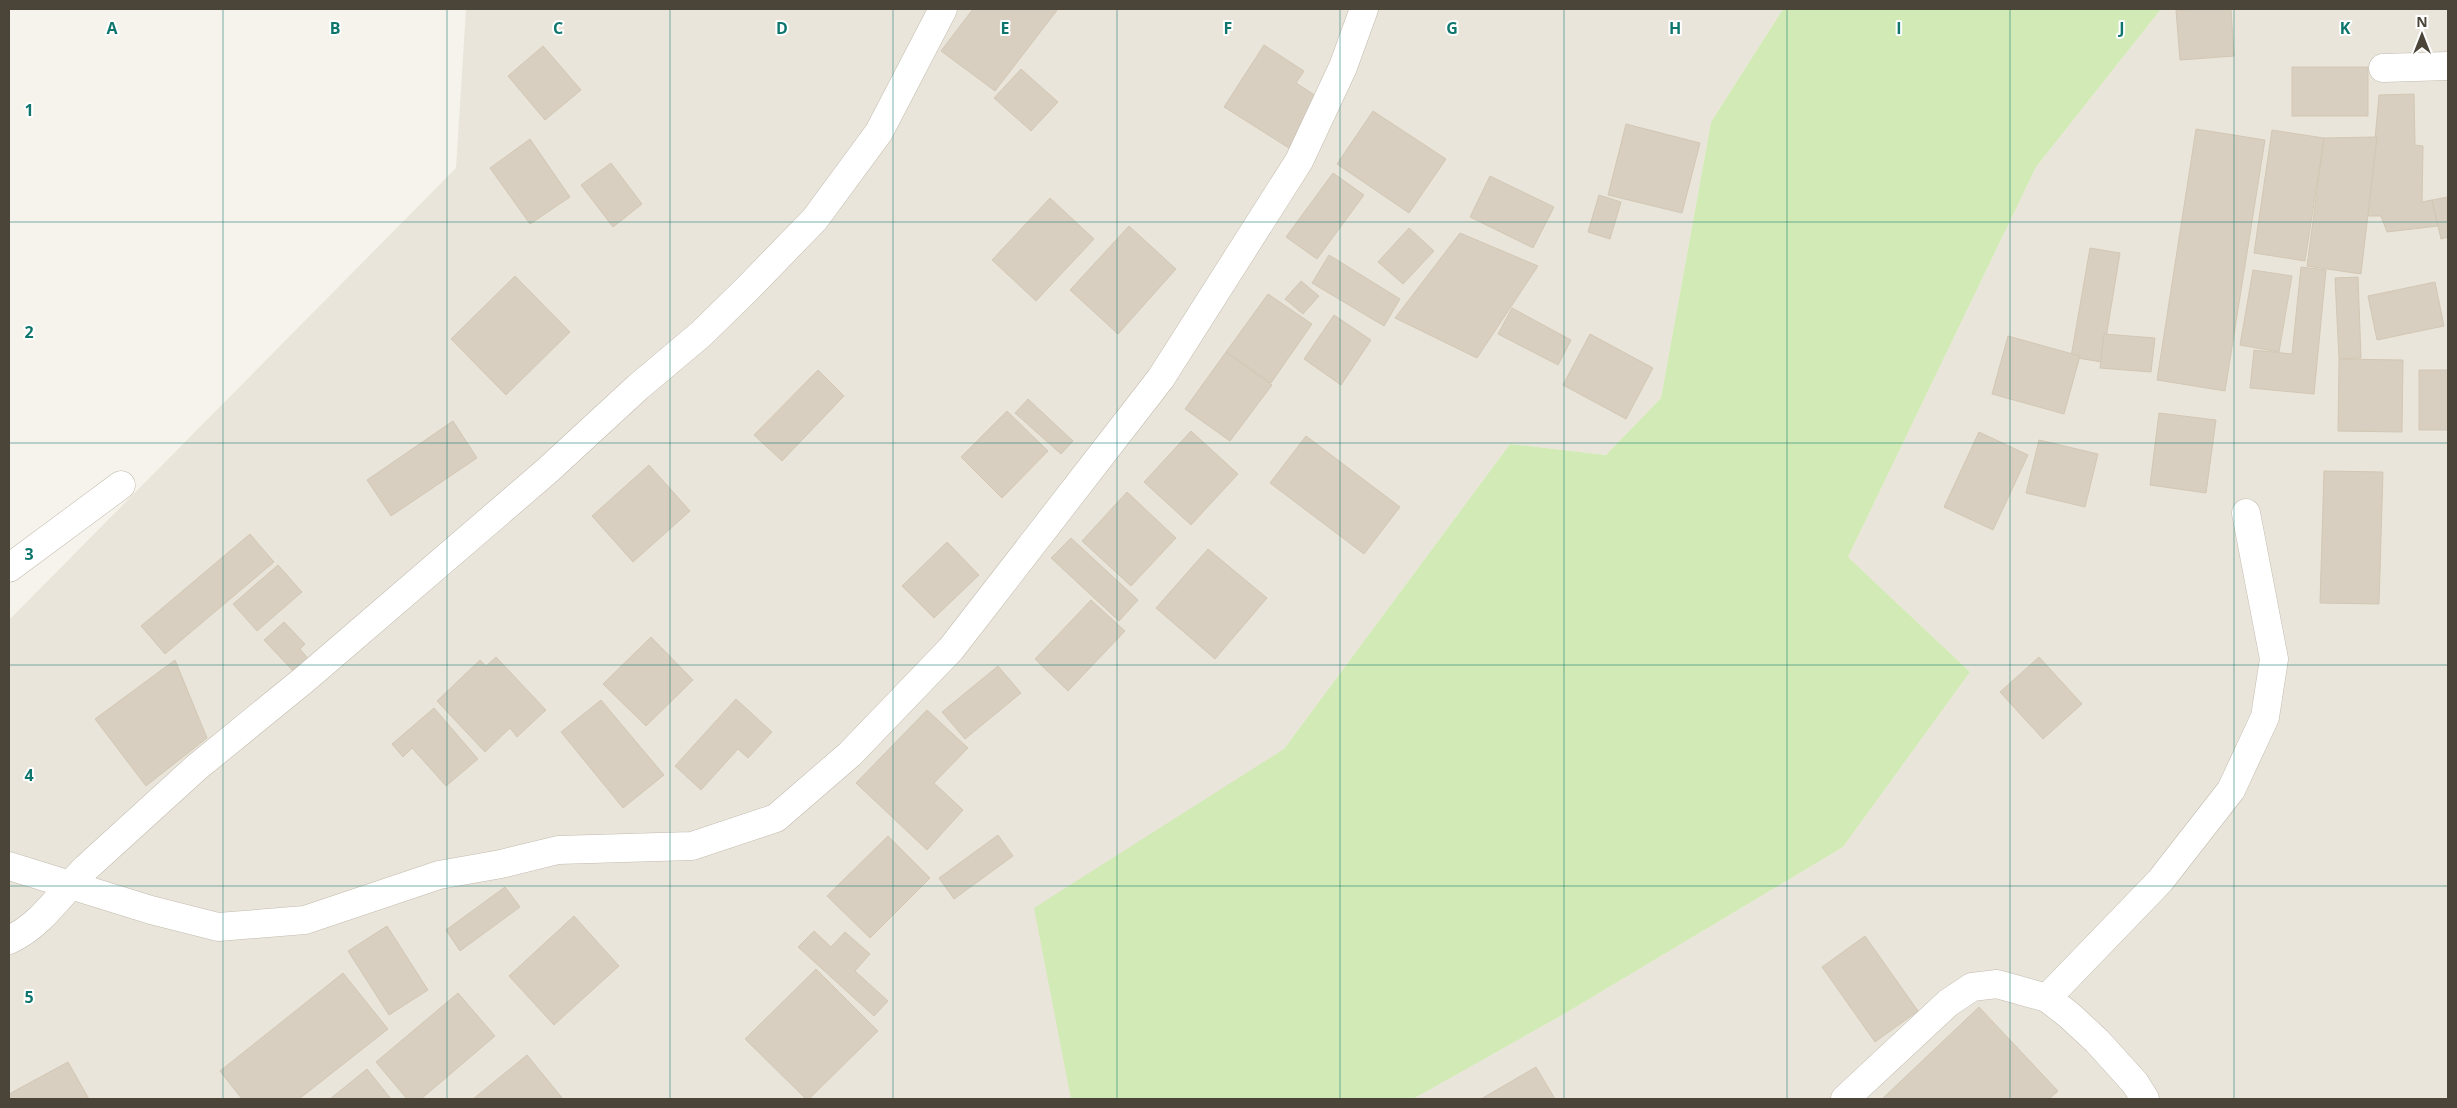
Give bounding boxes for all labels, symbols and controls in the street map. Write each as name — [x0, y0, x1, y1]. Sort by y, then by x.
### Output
north arrow — [2397, 10, 2447, 60]
text: N — [2416, 12, 2428, 31]
text: A — [106, 17, 118, 39]
text: B — [330, 17, 340, 39]
text: C — [553, 17, 563, 39]
text: D — [776, 17, 788, 39]
text: E — [1001, 17, 1010, 39]
text: F — [1224, 17, 1232, 39]
text: G — [1446, 17, 1458, 39]
text: H — [1669, 17, 1681, 39]
text: I — [1896, 17, 1902, 39]
text: J — [2117, 17, 2125, 39]
text: K — [2340, 17, 2351, 39]
text: 1 — [24, 99, 34, 121]
text: 2 — [24, 321, 34, 343]
text: 3 — [24, 543, 34, 565]
text: 4 — [24, 764, 34, 786]
text: 5 — [24, 986, 34, 1008]

